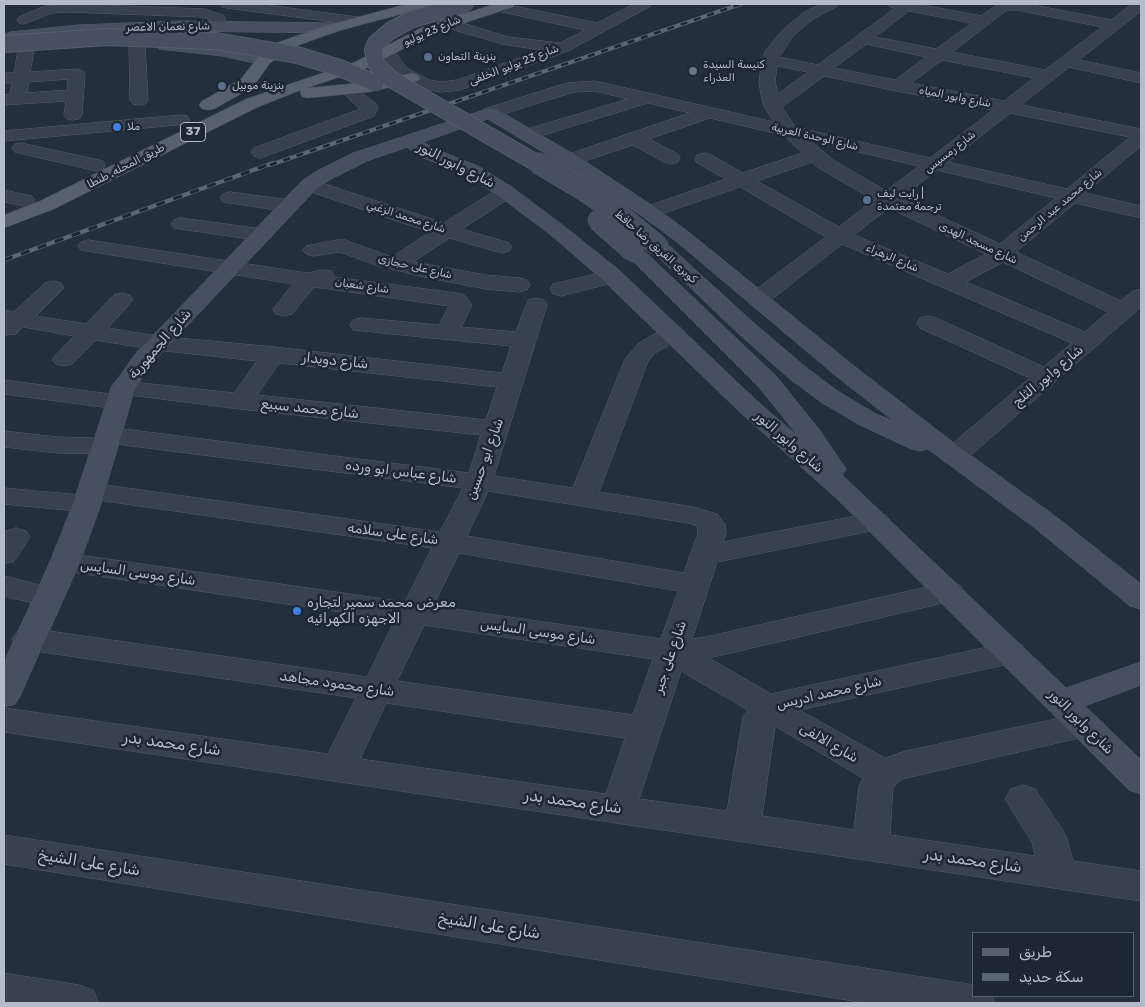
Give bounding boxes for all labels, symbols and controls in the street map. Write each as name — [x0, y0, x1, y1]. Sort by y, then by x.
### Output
street label: شارع 23 يوليو — [401, 13, 463, 49]
street label: شارع نعمان الاعصر — [126, 20, 210, 34]
street label: شارع 23 يوليو الخلفى — [467, 42, 561, 88]
place label: بنزينة التعاون — [438, 50, 496, 64]
marker: بنزينة التعاون — [422, 51, 434, 63]
place label: كنيسة السيدة العذراء — [703, 58, 765, 84]
marker: كنيسة السيدة العذراء — [687, 65, 699, 77]
place label: بنزينة موبيل — [232, 79, 284, 93]
marker: بنزينة موبيل — [216, 80, 228, 92]
street label: شارع وابور المياه — [918, 84, 992, 110]
place label: ملا — [127, 120, 140, 134]
marker: ملا — [111, 121, 123, 133]
street label: شارع الوحدة العربية — [770, 121, 860, 153]
road number: 37 — [180, 122, 206, 142]
street label: شارع رمسيس — [922, 128, 978, 176]
street label: شارع وابور النور — [414, 138, 498, 192]
street label: طريق المحله, طنطا — [85, 141, 167, 191]
street label: شارع محمد عبد الرحمن — [1015, 166, 1105, 244]
place label: رايت ليف | ترجمة معتمدة — [877, 187, 942, 213]
marker: رايت ليف | ترجمة معتمدة — [861, 194, 873, 206]
street label: شارع محمد الزغبي — [365, 198, 447, 236]
street label: كوبرى الفريق رضا حافظ — [612, 208, 700, 286]
street label: شارع مسجد الهدى — [937, 219, 1019, 267]
street label: شارع الزهراء — [864, 241, 920, 275]
street label: شارع على حجازى — [377, 252, 453, 282]
street label: شارع شعبان — [334, 276, 390, 296]
street label: شارع الجمهورية — [125, 305, 195, 383]
street label: شارع وابور الثلج — [1009, 341, 1087, 411]
street label: شارع دويدار — [301, 349, 369, 373]
street label: شارع محمد سبيع — [260, 396, 360, 422]
street label: شارع وابور النور — [751, 408, 827, 476]
street label: شارع ابو حسين — [462, 416, 508, 502]
street label: شارع عباس ابو ورده — [344, 457, 458, 487]
street label: شارع على سلامه — [346, 519, 440, 549]
street label: شارع موسى السايس — [79, 557, 197, 589]
place label: معرض محمد سمير لتجاره الاجهزه الكهرائيه — [307, 595, 456, 628]
marker: معرض محمد سمير لتجاره الاجهزه الكهرائيه — [291, 605, 303, 617]
street label: شارع موسى السايس — [479, 616, 597, 648]
street label: شارع على جبر — [650, 618, 690, 696]
street label: شارع محمود مجاهد — [278, 668, 396, 700]
street label: شارع محمد ادريس — [775, 673, 883, 713]
street label: شارع وابور النور — [1045, 686, 1117, 758]
street label: شارع الالفى — [797, 719, 861, 767]
street label: شارع محمد بدر — [122, 728, 222, 760]
street label: شارع محمد بدر — [523, 786, 623, 818]
street label: شارع على الشيخ — [36, 845, 142, 881]
street label: شارع محمد بدر — [923, 845, 1023, 877]
street label: شارع على الشيخ — [436, 908, 542, 944]
legend — [972, 932, 1135, 997]
text: طريق — [1019, 943, 1052, 961]
text: سكة حديد — [1019, 968, 1084, 986]

